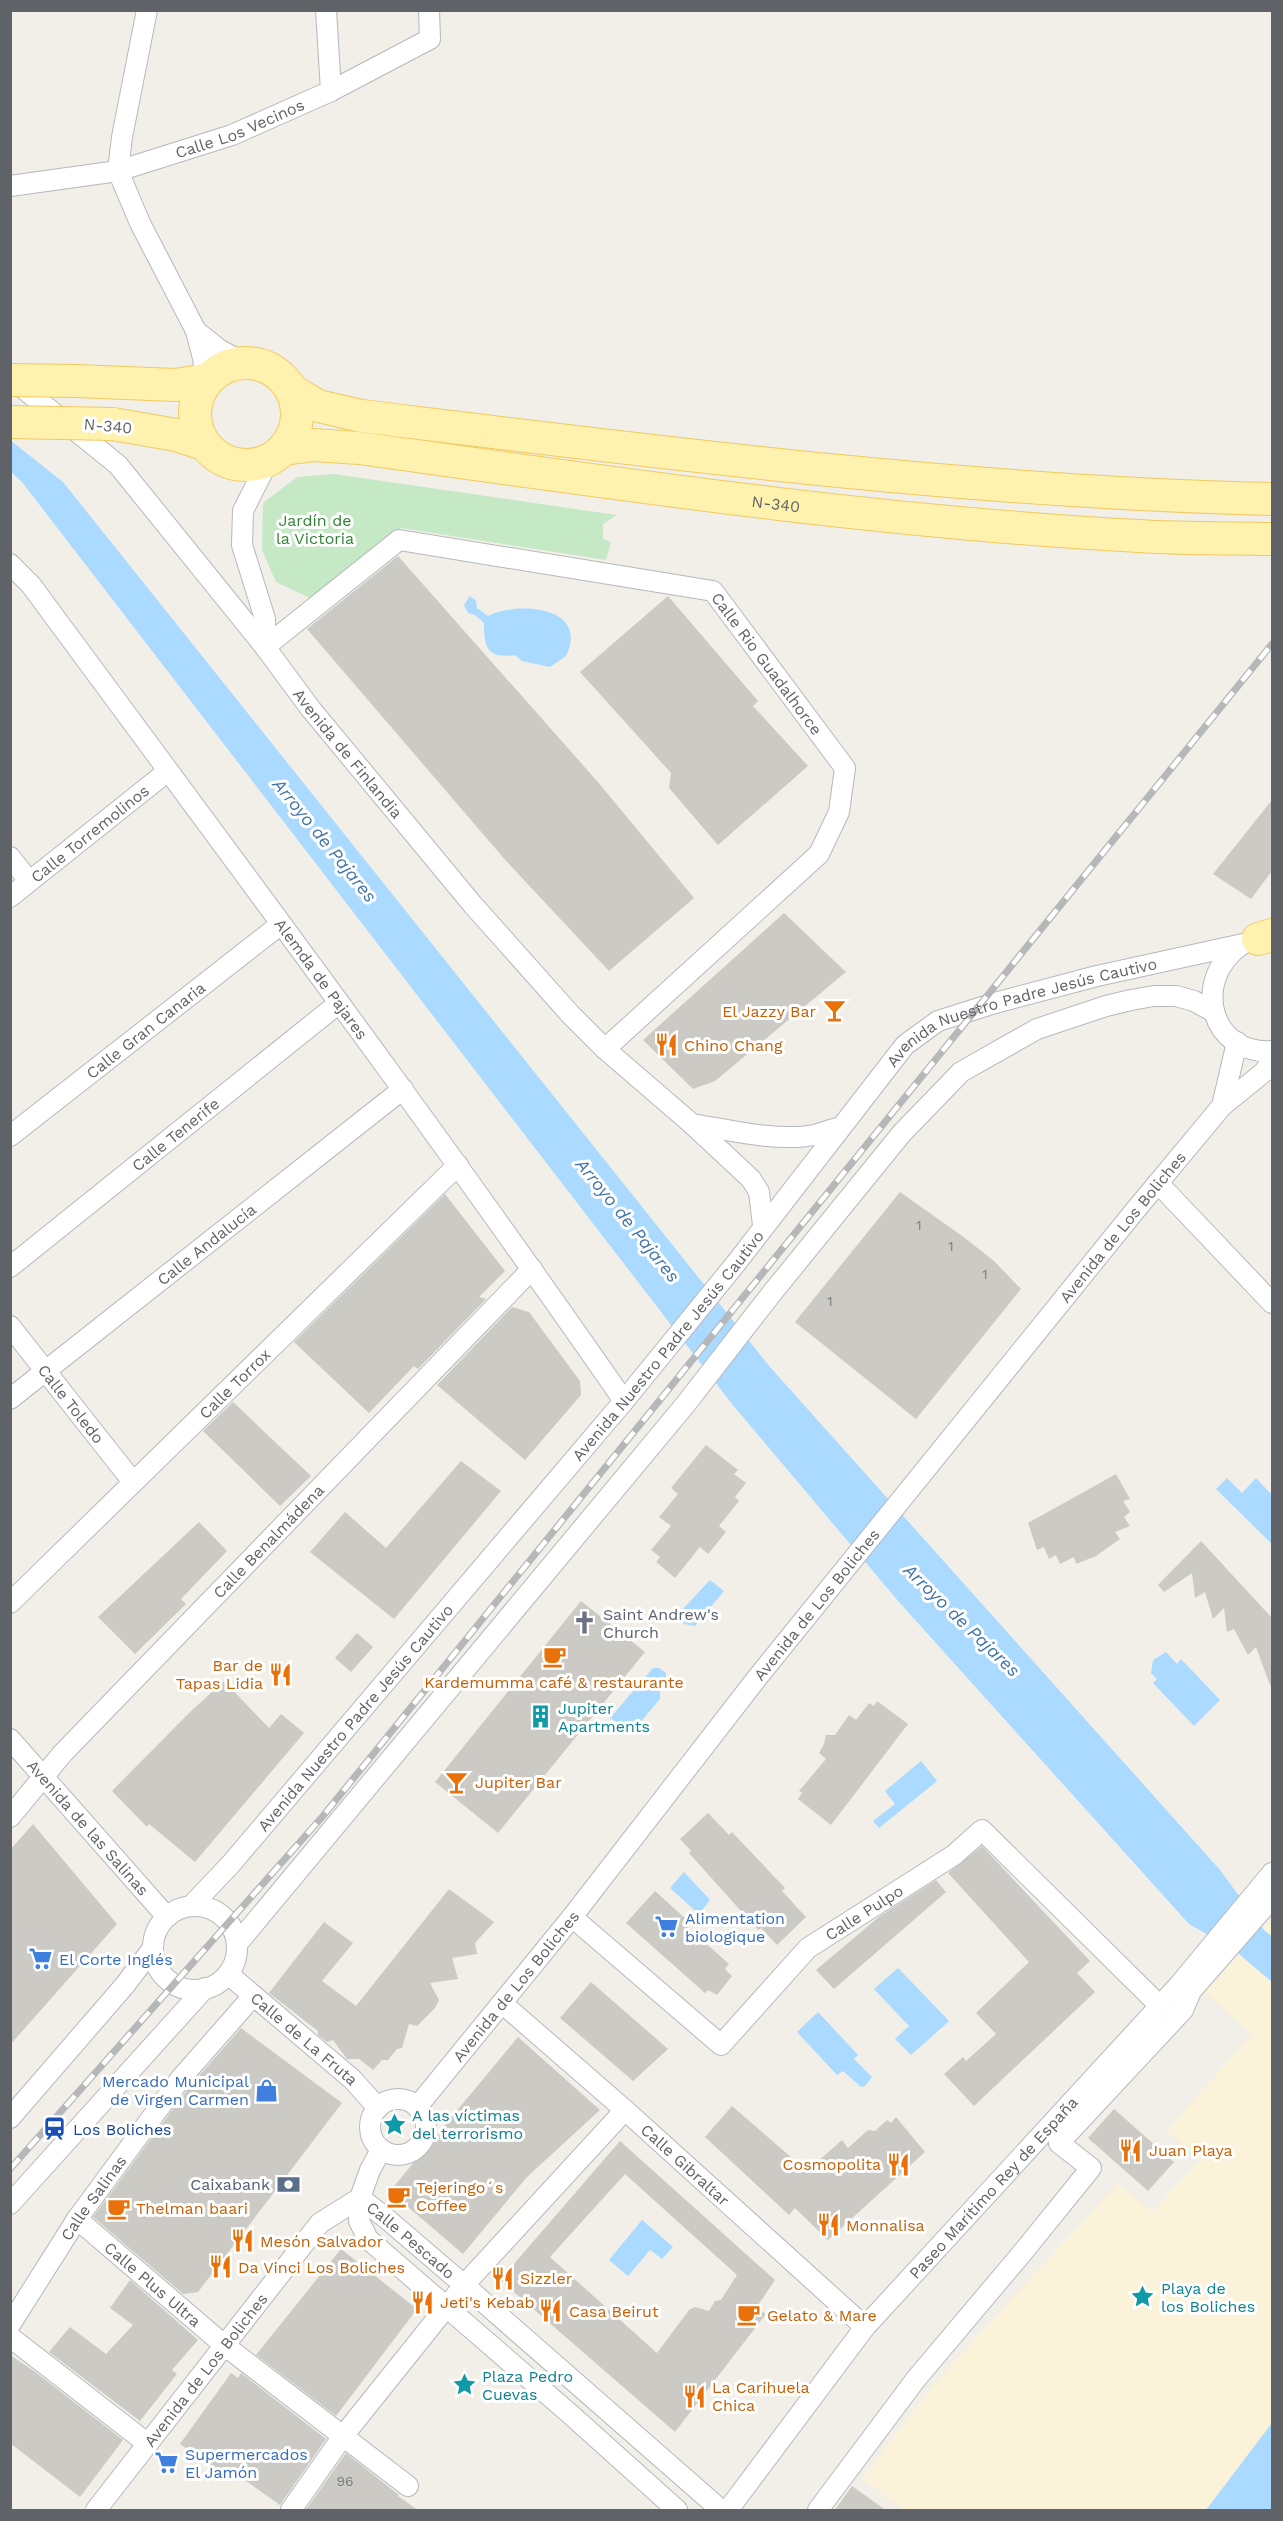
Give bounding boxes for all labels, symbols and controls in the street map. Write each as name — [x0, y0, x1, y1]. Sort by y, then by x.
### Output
street label: Calle Los Vecinos — [173, 95, 307, 162]
street label: N-340 — [83, 414, 133, 438]
street label: N-340 — [751, 491, 801, 516]
park label: Jardín de la Victoria — [276, 511, 354, 548]
street label: Calle Rio Guadalhorce — [708, 588, 826, 738]
street label: Avenida de Finlandia — [289, 685, 407, 822]
water label: Arroyo de Pajares — [268, 773, 381, 906]
street label: Calle Torremolinos — [27, 781, 153, 886]
street label: Alemda de Pajares — [271, 915, 372, 1043]
street label: Avenida Nuestro Padre Jesús Cautivo — [882, 954, 1159, 1070]
street label: Calle Gran Canaria — [82, 978, 209, 1082]
bar icon: El Jazzy Bar — [821, 998, 847, 1024]
place label: El Jazzy Bar — [722, 1002, 816, 1021]
restaurant icon: Chino Chang — [653, 1032, 679, 1058]
place label: Chino Chang — [684, 1036, 783, 1055]
street label: Calle Tenerife — [128, 1094, 223, 1175]
street label: Avenida de Los Boliches — [1055, 1148, 1190, 1306]
water label: Arroyo de Pajares — [571, 1153, 684, 1286]
street label: Calle Andalucía — [153, 1199, 260, 1289]
house number: 1 — [916, 1217, 922, 1233]
street label: Avenida Nuestro Padre Jesús Cautivo — [568, 1227, 767, 1465]
house number: 1 — [948, 1238, 954, 1254]
house number: 1 — [982, 1266, 988, 1282]
house number: 1 — [827, 1293, 833, 1309]
street label: Calle Torrox — [195, 1344, 274, 1423]
street label: Calle Toledo — [34, 1360, 108, 1447]
street label: Calle Benalmádena — [209, 1480, 327, 1602]
street label: Avenida de Los Boliches — [750, 1525, 883, 1684]
water label: Arroyo de Pajares — [899, 1559, 1024, 1681]
street label: Avenida Nuestro Padre Jesús Cautivo — [253, 1600, 457, 1835]
place label: Saint Andrew's Church — [603, 1605, 719, 1642]
church icon: Saint Andrew's Church — [572, 1610, 598, 1636]
cafe icon: Kardemumma café & restaurante — [541, 1644, 567, 1670]
place label: Bar de Tapas Lidia — [176, 1656, 263, 1693]
restaurant icon: Bar de Tapas Lidia — [268, 1661, 294, 1687]
place label: Kardemumma café & restaurante — [424, 1673, 684, 1692]
place label: Jupiter Apartments — [558, 1699, 650, 1736]
building icon: Jupiter Apartments — [527, 1704, 553, 1730]
street label: Avenida de las Salinas — [23, 1756, 153, 1899]
bar icon: Jupiter Bar — [444, 1769, 470, 1795]
place label: Jupiter Bar — [475, 1773, 562, 1792]
street label: Calle Pulpo — [821, 1881, 906, 1944]
street label: Avenida de Los Boliches — [448, 1907, 583, 2065]
place label: Alimentation biologique — [685, 1909, 785, 1946]
supermarket icon: Alimentation biologique — [654, 1914, 680, 1940]
supermarket icon: El Corte Inglés — [28, 1946, 54, 1972]
place label: El Corte Inglés — [59, 1950, 173, 1969]
street label: Calle de La Fruta — [247, 1988, 362, 2089]
place label: Mercado Municipal de Virgen Carmen — [102, 2072, 249, 2109]
shop icon: Mercado Municipal de Virgen Carmen — [254, 2077, 280, 2103]
street label: Paseo Marítimo Rey de España — [905, 2093, 1081, 2282]
place label: A las víctimas del terrorismo — [412, 2106, 523, 2143]
place icon: A las víctimas del terrorismo — [381, 2111, 407, 2137]
station icon: Los Boliches — [42, 2116, 68, 2142]
place label: Los Boliches — [73, 2120, 172, 2139]
street label: Calle Gibraltar — [637, 2120, 734, 2210]
restaurant icon: Juan Playa — [1118, 2137, 1144, 2163]
place label: Juan Playa — [1149, 2141, 1233, 2160]
restaurant icon: Cosmopolita — [886, 2151, 912, 2177]
street label: Calle Salinas — [56, 2152, 130, 2244]
place label: Cosmopolita — [783, 2155, 881, 2174]
bank icon: Caixabank — [275, 2171, 301, 2197]
place label: Caixabank — [190, 2175, 270, 2194]
place label: Tejeringo´s Coffee — [416, 2178, 503, 2215]
cafe icon: Tejeringo´s Coffee — [385, 2183, 411, 2209]
cafe icon: Thelman baari — [105, 2195, 131, 2221]
street label: Calle Pescado — [363, 2197, 459, 2283]
place label: Thelman baari — [136, 2199, 248, 2218]
restaurant icon: Monnalisa — [815, 2212, 841, 2238]
place label: Monnalisa — [846, 2216, 925, 2235]
restaurant icon: Mesón Salvador — [229, 2228, 255, 2254]
place label: Mesón Salvador — [260, 2232, 384, 2251]
street label: Calle Plus Ultra — [101, 2238, 205, 2331]
restaurant icon: Da Vinci Los Boliches — [207, 2254, 233, 2280]
place label: Da Vinci Los Boliches — [238, 2258, 405, 2277]
restaurant icon: Sizzler — [489, 2265, 515, 2291]
place label: Sizzler — [520, 2269, 573, 2288]
place label: Playa de los Boliches — [1161, 2279, 1255, 2316]
place icon: Playa de los Boliches — [1130, 2284, 1156, 2310]
street label: Avenida de Los Boliches — [140, 2289, 271, 2450]
restaurant icon: Jeti's Kebab — [409, 2289, 435, 2315]
place label: Jeti's Kebab — [440, 2293, 534, 2312]
restaurant icon: Casa Beirut — [538, 2298, 564, 2324]
place label: Casa Beirut — [569, 2302, 659, 2321]
cafe icon: Gelato & Mare — [736, 2302, 762, 2328]
place label: Gelato & Mare — [767, 2306, 877, 2325]
place label: Plaza Pedro Cuevas — [482, 2367, 573, 2404]
place icon: Plaza Pedro Cuevas — [451, 2372, 477, 2398]
place label: La Carihuela Chica — [712, 2378, 810, 2415]
restaurant icon: La Carihuela Chica — [681, 2383, 707, 2409]
place label: Supermercados El Jamón — [185, 2445, 308, 2482]
supermarket icon: Supermercados El Jamón — [154, 2450, 180, 2476]
house number: 96 — [336, 2473, 354, 2489]

